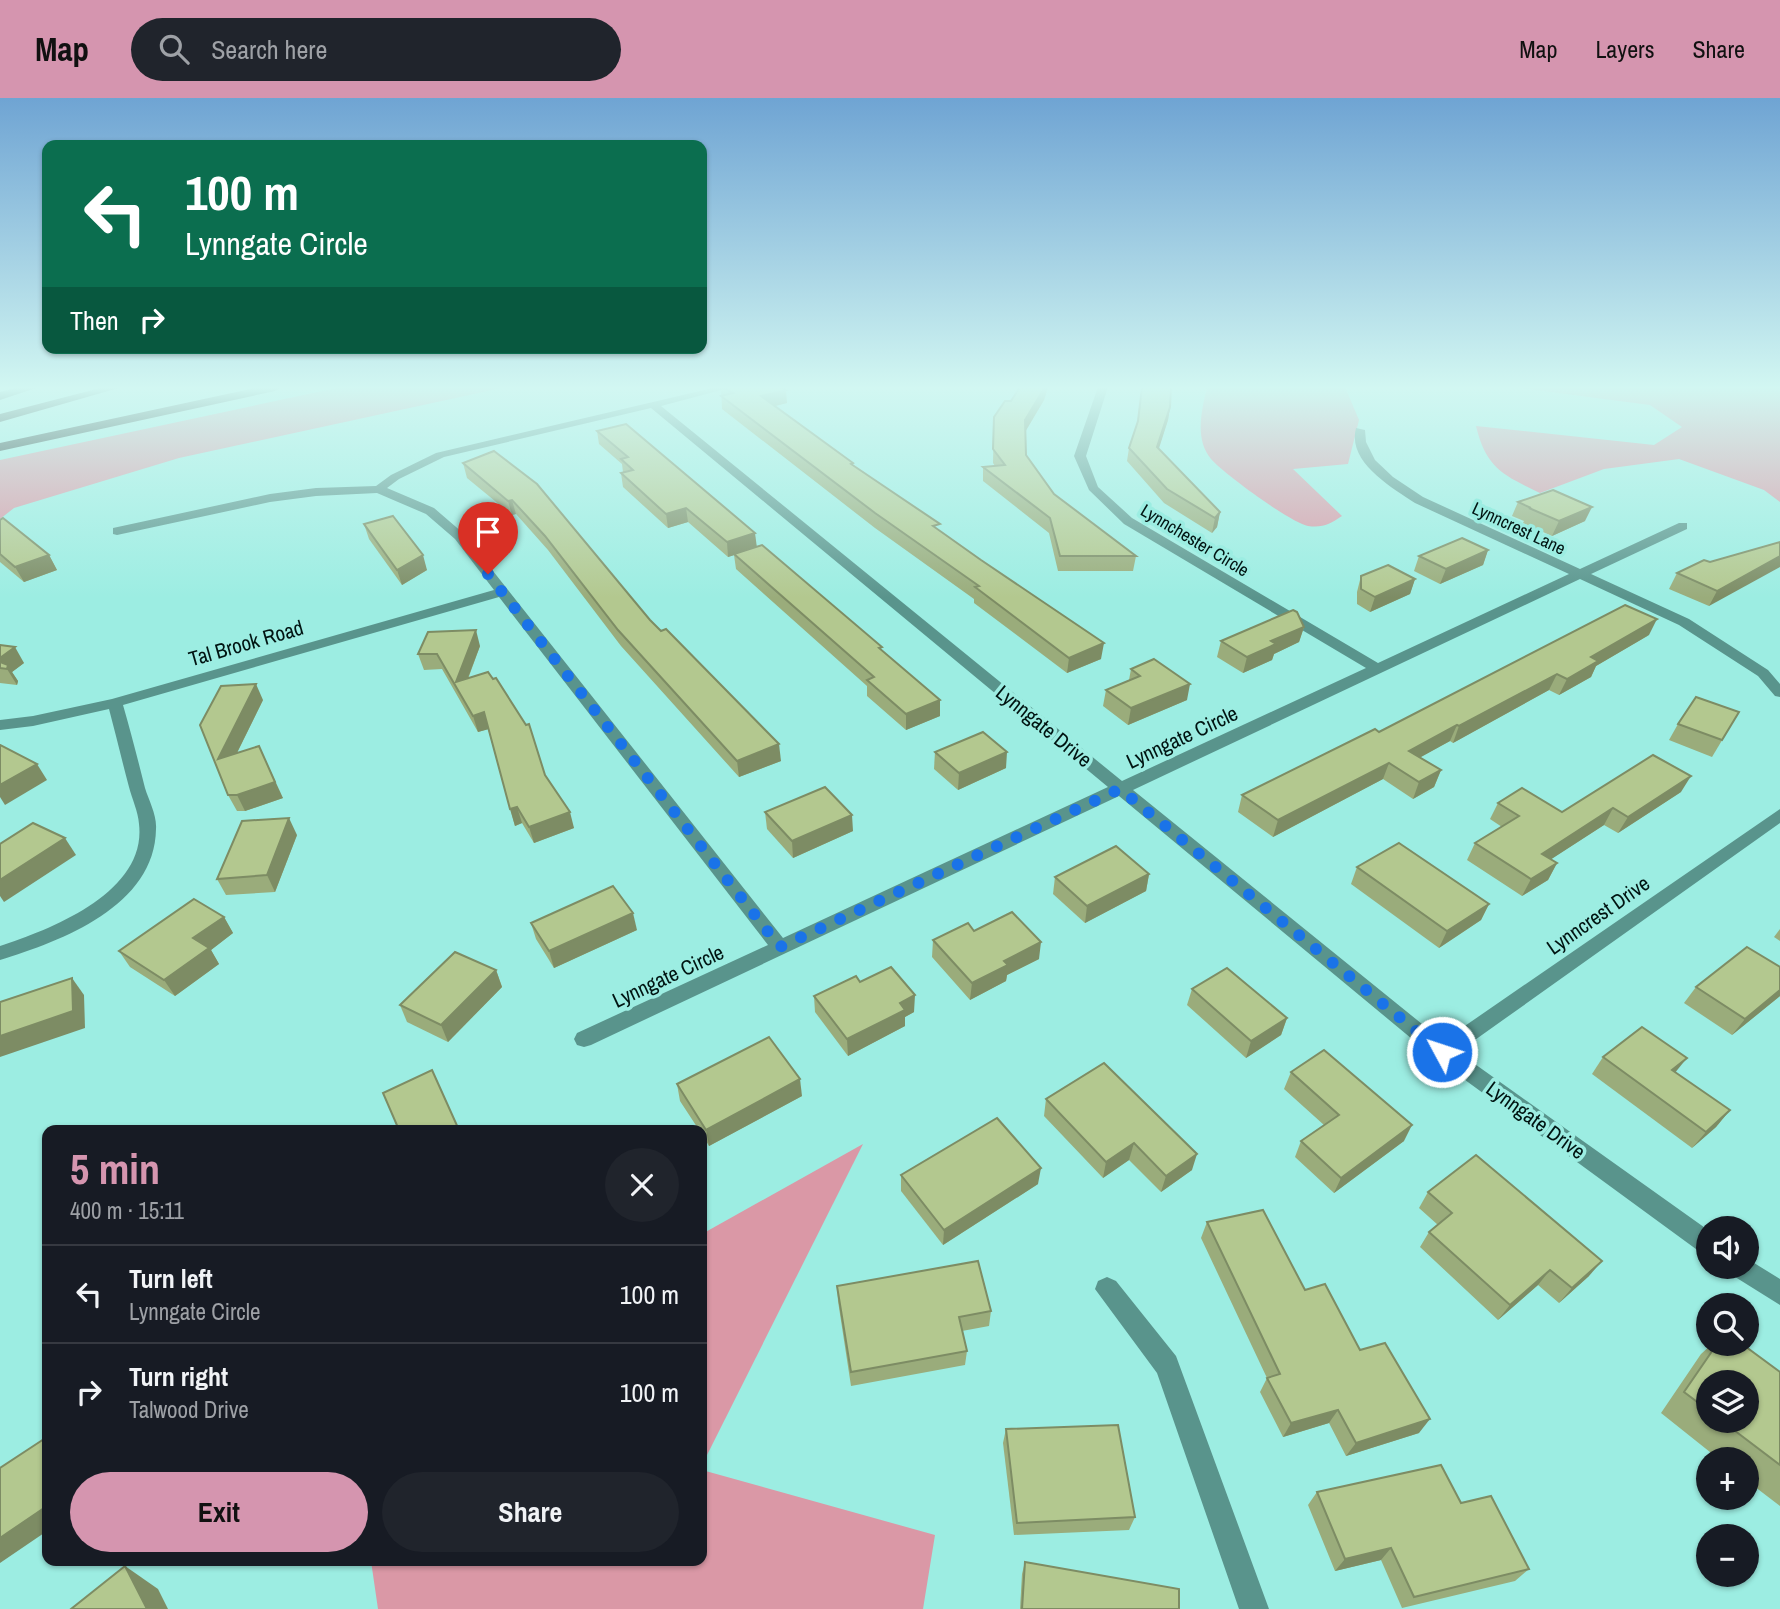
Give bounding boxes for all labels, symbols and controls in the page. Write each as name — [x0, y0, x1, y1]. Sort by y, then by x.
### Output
search box — [131, 18, 621, 81]
text: Map — [35, 27, 89, 71]
icon: search — [155, 30, 193, 68]
text: Search here — [211, 32, 327, 67]
text: Map — [1519, 33, 1557, 65]
text: Layers — [1595, 33, 1654, 65]
text: Share — [1692, 33, 1745, 65]
text: 100 m — [185, 159, 299, 225]
icon: left — [70, 168, 161, 259]
text: Lynngate Circle — [185, 222, 368, 265]
icon: right — [133, 301, 171, 339]
text: Then — [70, 303, 119, 338]
street label: Lynncrest Lane — [1468, 495, 1570, 561]
street label: Lynnchester Circle — [1136, 498, 1254, 582]
pin — [458, 502, 518, 574]
icon: arrive — [469, 513, 507, 551]
street label: Tal Brook Road — [185, 613, 307, 673]
street label: Lynngate Drive — [990, 678, 1098, 774]
street label: Lynngate Circle — [1122, 699, 1242, 775]
street label: Lynncrest Drive — [1541, 869, 1655, 961]
street label: Lynngate Circle — [608, 938, 728, 1014]
position arrow — [1405, 1015, 1479, 1089]
street label: Lynngate Drive — [1480, 1074, 1592, 1166]
text: 5 min — [70, 1141, 160, 1197]
button: close — [605, 1148, 679, 1222]
text: 400 m · 15:11 — [70, 1195, 184, 1226]
map controls — [1696, 1216, 1759, 1587]
button: sound — [1696, 1216, 1759, 1279]
text: Turn left — [129, 1261, 213, 1296]
icon: left — [70, 1275, 108, 1313]
text: 100 m — [620, 1277, 679, 1312]
button: search — [1696, 1293, 1759, 1356]
text: Lynngate Circle — [129, 1296, 260, 1327]
text: Turn right — [129, 1359, 228, 1394]
button: layers — [1696, 1370, 1759, 1433]
icon: right — [70, 1373, 108, 1411]
text: 100 m — [620, 1375, 679, 1410]
text: Talwood Drive — [129, 1394, 249, 1425]
button: + — [1696, 1447, 1759, 1510]
button: Exit — [70, 1472, 368, 1552]
button: Share — [382, 1472, 679, 1552]
button: − — [1696, 1524, 1759, 1587]

